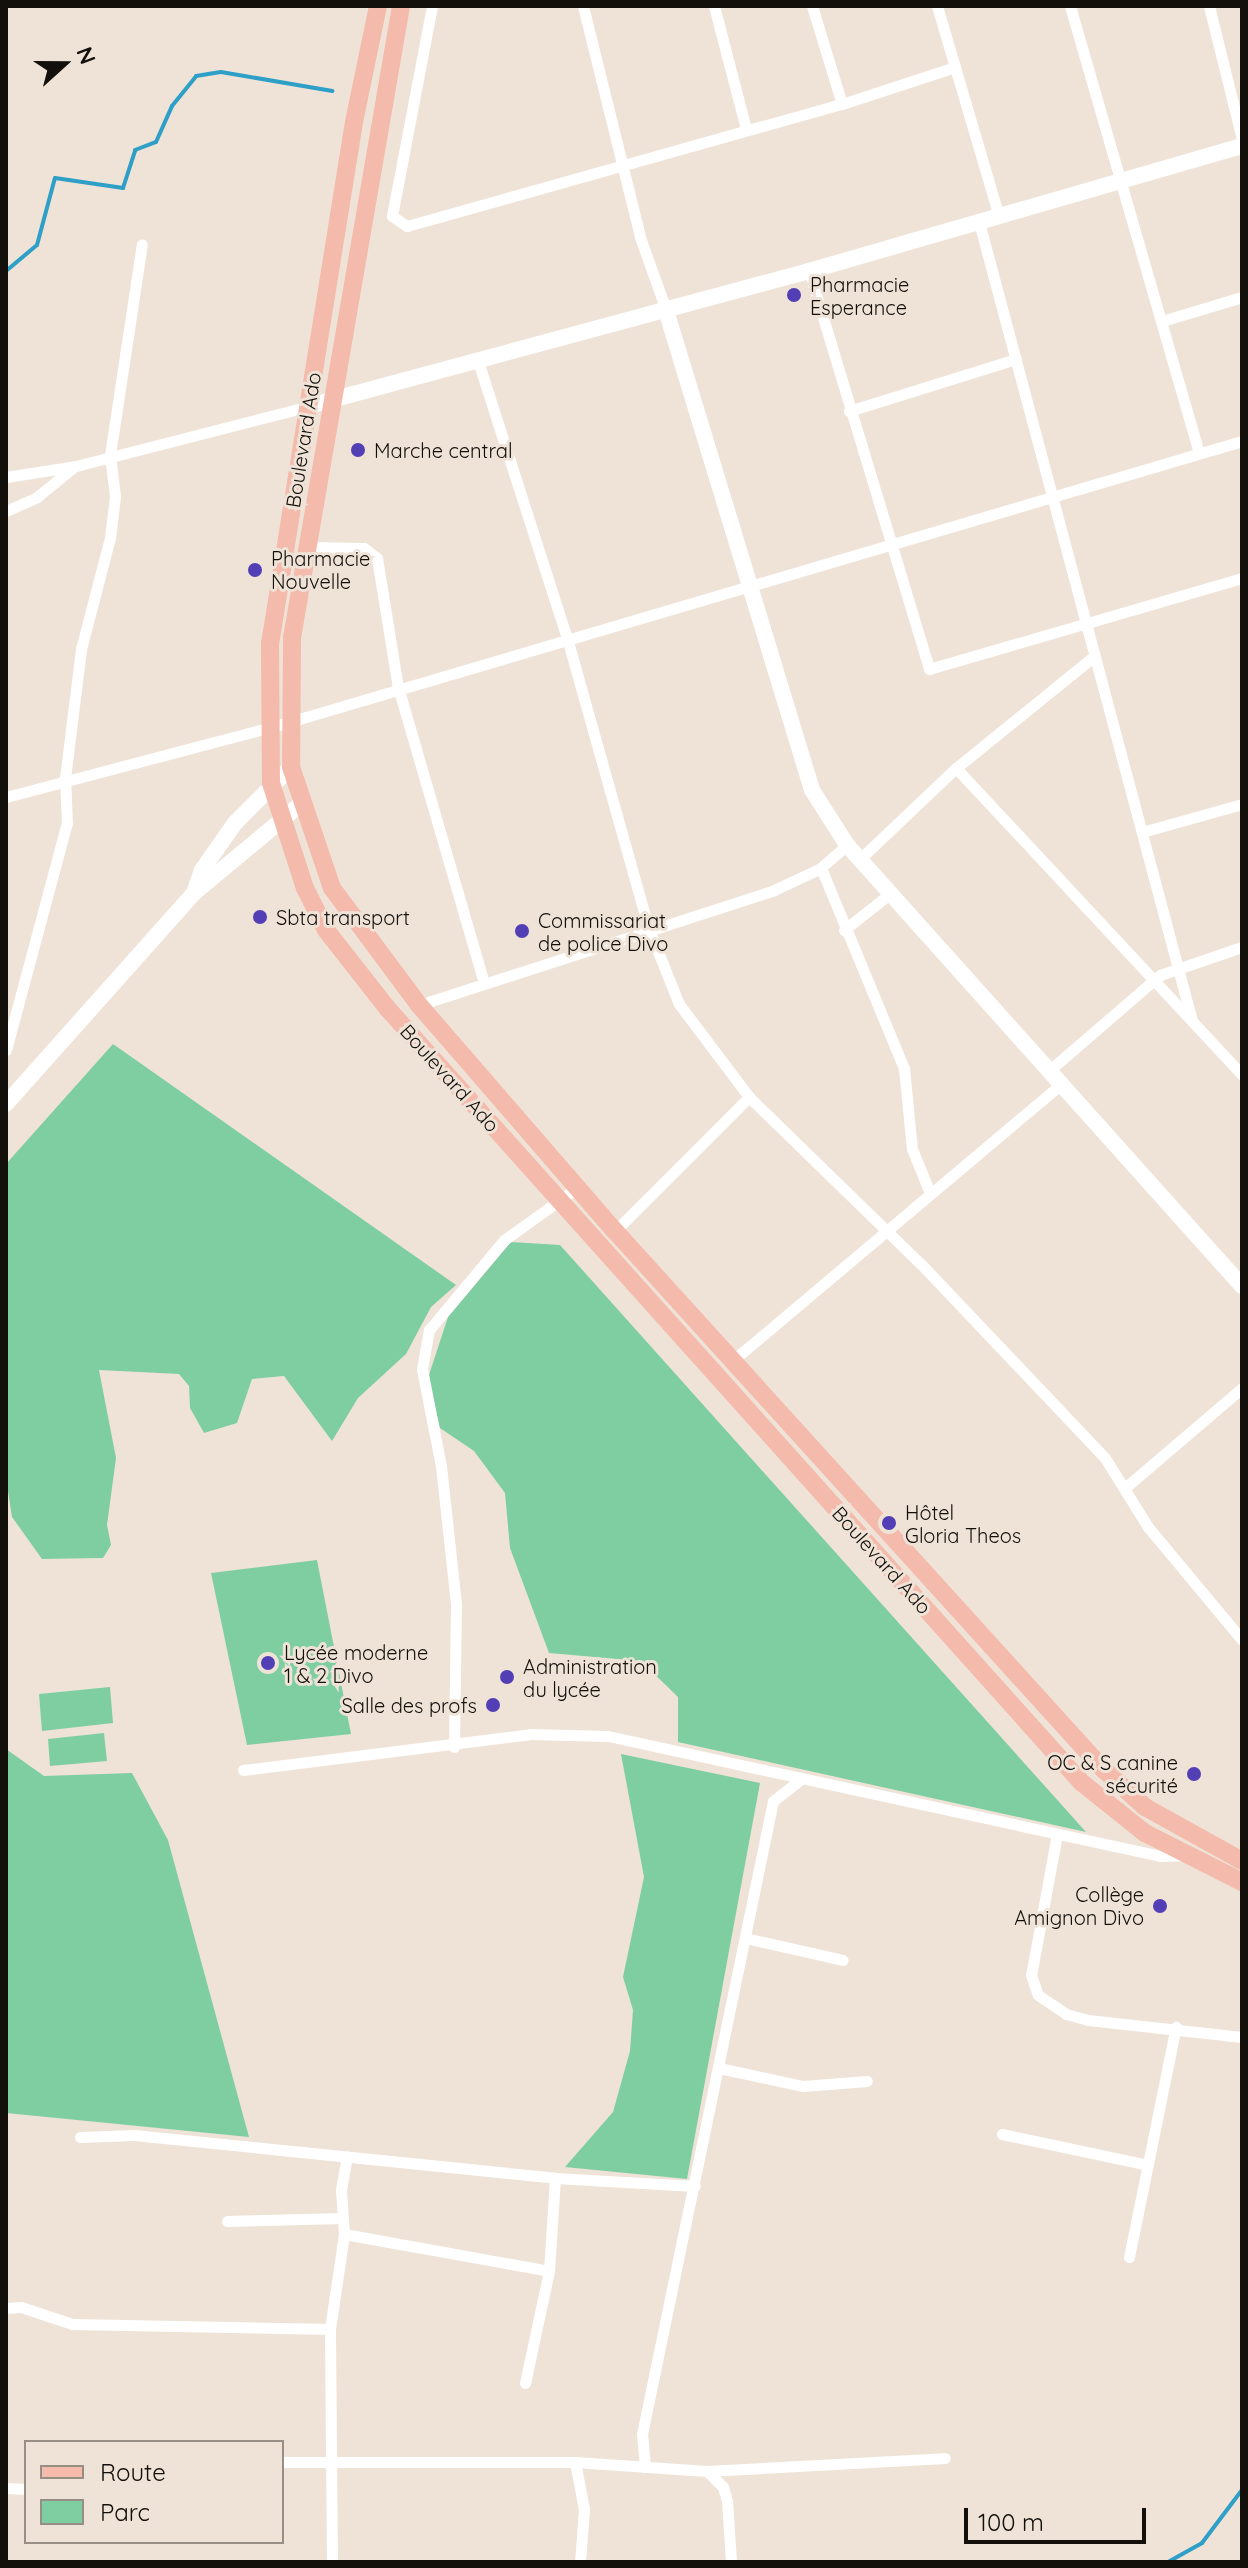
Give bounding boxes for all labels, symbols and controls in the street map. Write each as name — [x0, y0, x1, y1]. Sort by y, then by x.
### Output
north arrow — [24, 24, 104, 104]
text: N — [70, 43, 102, 68]
place label: Pharmacie Esperance — [810, 272, 909, 319]
marker: Pharmacie Esperance — [785, 286, 803, 304]
street label: Boulevard Ado — [280, 371, 326, 509]
place label: Marche central — [374, 438, 513, 462]
marker: Marche central — [349, 441, 367, 459]
place label: Pharmacie Nouvelle — [271, 546, 370, 593]
marker: Pharmacie Nouvelle — [246, 561, 264, 579]
place label: Sbta transport — [276, 905, 410, 929]
marker: Sbta transport — [251, 908, 269, 926]
place label: Commissariat de police Divo — [538, 908, 668, 955]
marker: Commissariat de police Divo — [513, 922, 531, 940]
street label: Boulevard Ado — [395, 1019, 505, 1137]
place label: Hôtel Gloria Theos — [905, 1500, 1021, 1547]
street label: Boulevard Ado — [827, 1501, 937, 1619]
marker: Hôtel Gloria Theos — [880, 1514, 898, 1532]
place label: Lycée moderne 1 & 2 Divo — [284, 1640, 428, 1687]
marker: Lycée moderne 1 & 2 Divo — [259, 1654, 277, 1672]
place label: Administration du lycée — [523, 1654, 657, 1701]
marker: Administration du lycée — [498, 1668, 516, 1686]
place label: Salle des profs — [342, 1693, 477, 1717]
marker: Salle des profs — [484, 1696, 502, 1714]
place label: OC & S canine sécurité — [1047, 1750, 1178, 1797]
marker: OC & S canine sécurité — [1185, 1765, 1203, 1783]
place label: Collège Amignon Divo — [1014, 1882, 1144, 1929]
marker: Collège Amignon Divo — [1151, 1897, 1169, 1915]
legend — [24, 2440, 284, 2544]
text: Route — [100, 2457, 166, 2487]
scale bar — [968, 2492, 1150, 2542]
text: Parc — [100, 2497, 150, 2527]
text: 100 m — [978, 2507, 1044, 2537]

